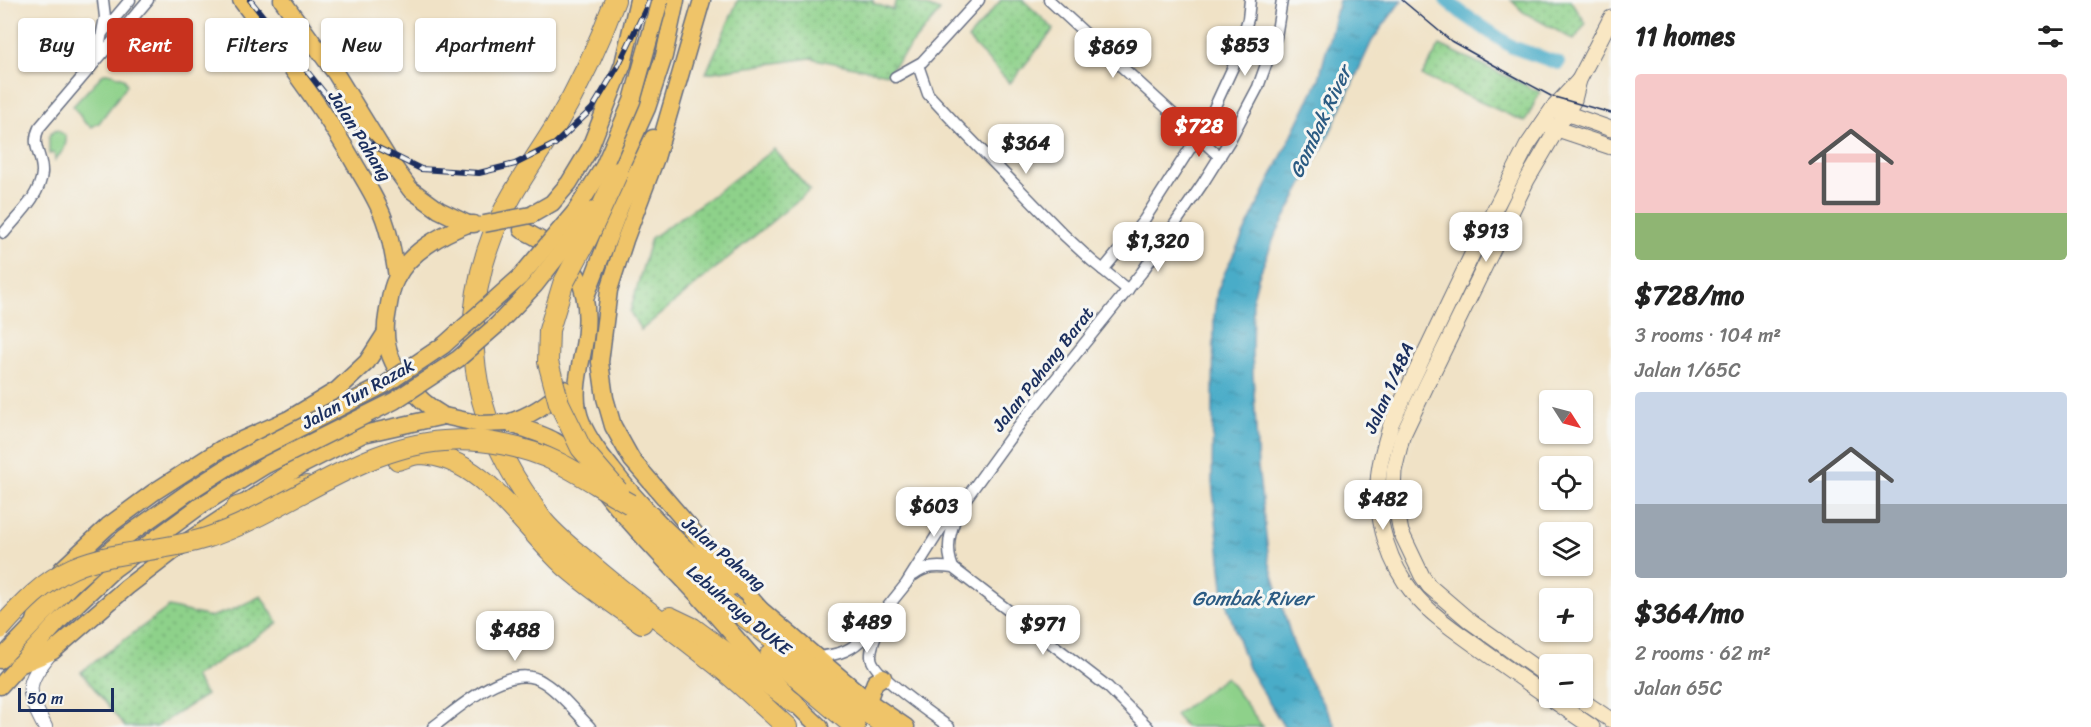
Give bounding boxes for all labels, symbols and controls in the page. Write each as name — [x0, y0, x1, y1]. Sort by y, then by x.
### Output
text: 11 homes — [1635, 13, 1735, 59]
chip: Buy — [18, 18, 95, 72]
chip: Rent — [107, 18, 193, 72]
chip: Filters — [205, 18, 309, 72]
chip: New — [321, 18, 403, 72]
chip: Apartment — [415, 18, 556, 72]
icon: filters — [2034, 20, 2067, 53]
pin: $853 — [1209, 26, 1281, 77]
pin: $869 — [1077, 28, 1149, 79]
text: $853 — [1221, 28, 1269, 63]
text: $869 — [1088, 30, 1138, 65]
water label: Gombak River — [1279, 57, 1363, 184]
street label: Jalan Pahang — [319, 83, 401, 188]
pin: $728 — [1163, 107, 1235, 158]
text: $728 — [1175, 109, 1223, 144]
icon: home — [1797, 113, 1905, 221]
pin: $364 — [990, 124, 1062, 175]
text: $364 — [1002, 126, 1050, 161]
pin: $913 — [1450, 212, 1522, 263]
text: $913 — [1463, 214, 1509, 249]
pin: $1,320 — [1109, 222, 1207, 273]
text: $1,320 — [1127, 224, 1189, 259]
text: $728/mo — [1635, 272, 1744, 318]
street label: Jalan Pahang Barat — [983, 299, 1103, 440]
text: 3 rooms · 104 m² — [1635, 318, 1781, 353]
street label: Jalan 1/48A — [1354, 337, 1423, 440]
street label: Jalan Tun Razak — [295, 350, 421, 439]
text: Jalan 1/65C — [1635, 353, 1741, 388]
north arrow — [1539, 390, 1593, 444]
map controls — [1539, 390, 1593, 708]
icon: home — [1797, 431, 1905, 539]
button: locate — [1539, 456, 1593, 510]
pin: $482 — [1347, 480, 1419, 531]
text: $482 — [1358, 482, 1408, 517]
pin: $603 — [898, 487, 970, 538]
text: $603 — [910, 489, 958, 524]
street label: Jalan Pahang — [674, 508, 774, 599]
button: layers — [1539, 522, 1593, 576]
street label: Lebuhraya DUKE — [679, 556, 800, 665]
water label: Gombak River — [1192, 581, 1316, 616]
button: + — [1539, 588, 1593, 642]
text: $364/mo — [1635, 590, 1744, 636]
pin: $489 — [831, 603, 903, 654]
text: $489 — [842, 605, 892, 640]
pin: $971 — [1007, 605, 1079, 656]
text: $971 — [1020, 607, 1066, 642]
pin: $488 — [479, 611, 551, 662]
text: $488 — [490, 613, 540, 648]
text: 2 rooms · 62 m² — [1635, 636, 1771, 671]
button: − — [1539, 654, 1593, 708]
text: Jalan 65C — [1635, 671, 1722, 706]
text: 50 m — [27, 684, 63, 713]
scale bar — [18, 685, 114, 712]

